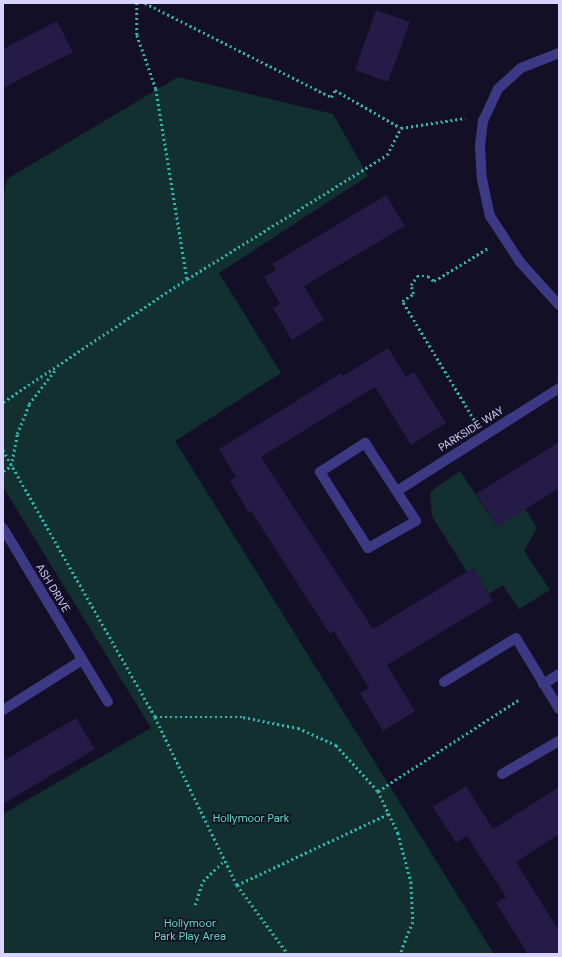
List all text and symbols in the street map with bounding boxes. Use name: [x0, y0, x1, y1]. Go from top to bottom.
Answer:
street label: PARKSIDE WAY: [436, 404, 506, 454]
street label: ASH DRIVE: [33, 561, 73, 615]
park label: Hollymoor Park: [213, 811, 289, 825]
park label: Hollymoor Park Play Area: [154, 917, 226, 943]

